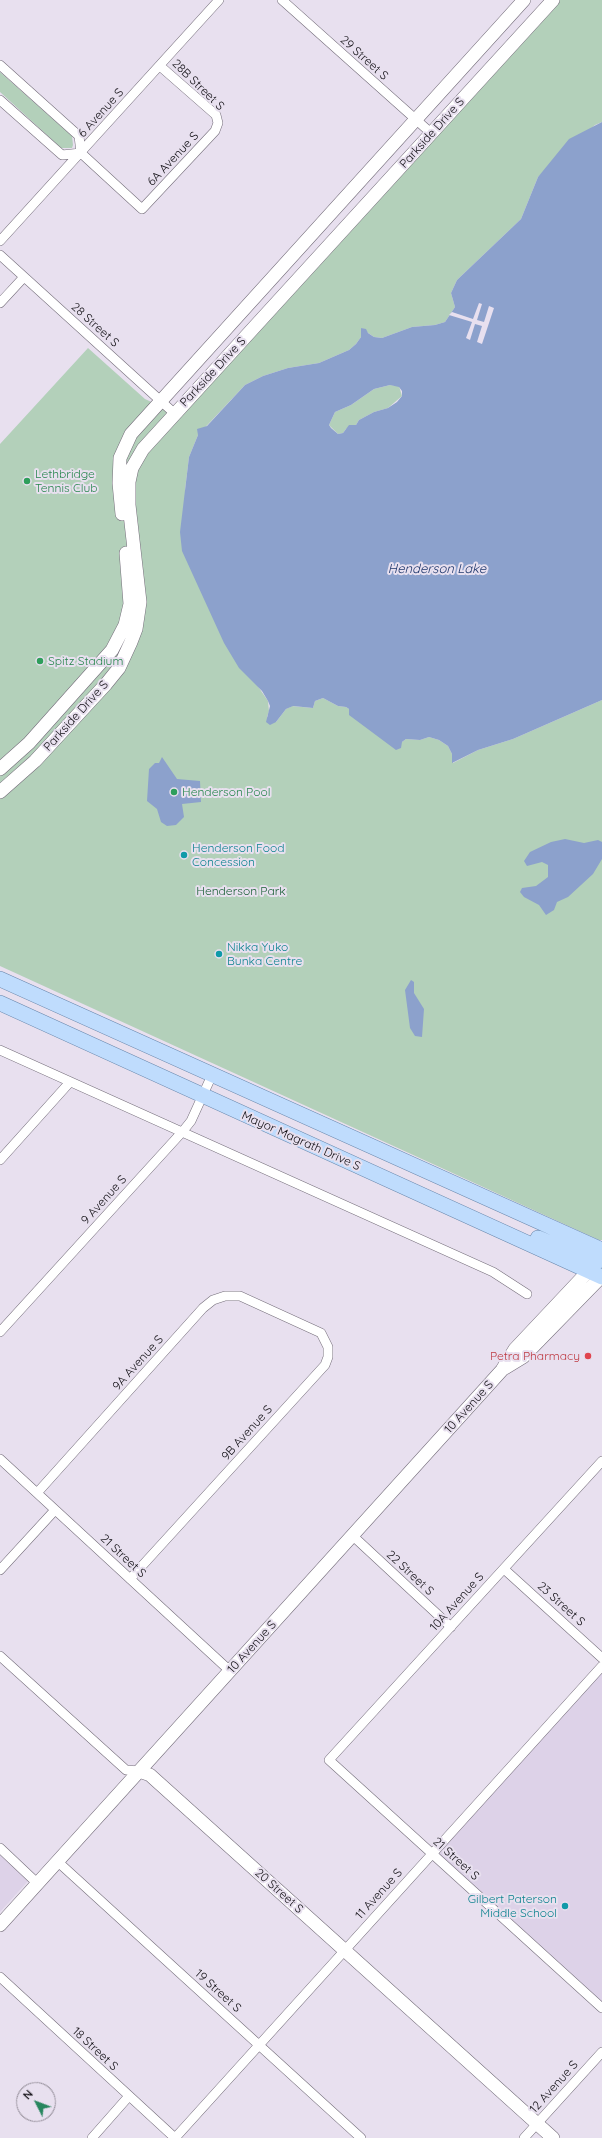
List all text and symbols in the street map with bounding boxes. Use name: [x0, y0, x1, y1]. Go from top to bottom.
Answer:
street label: 29 Street S: [337, 33, 391, 83]
street label: 28B Street S: [169, 57, 227, 113]
street label: 6 Avenue S: [75, 86, 127, 140]
street label: Parkside Drive S: [397, 95, 467, 171]
street label: 6A Avenue S: [144, 129, 202, 189]
street label: 28 Street S: [68, 300, 122, 350]
street label: Parkside Drive S: [177, 334, 249, 410]
place label: Lethbridge Tennis Club: [35, 467, 98, 495]
marker: Lethbridge Tennis Club: [22, 476, 32, 486]
water label: Henderson Lake: [388, 561, 486, 577]
place label: Spitz Stadium: [48, 654, 123, 668]
marker: Spitz Stadium: [35, 656, 45, 666]
street label: Parkside Drive S: [41, 678, 111, 754]
place label: Henderson Pool: [182, 785, 270, 799]
marker: Henderson Pool: [169, 787, 179, 797]
place label: Henderson Food Concession: [192, 841, 284, 869]
marker: Henderson Food Concession: [179, 850, 189, 860]
park label: Henderson Park: [196, 884, 286, 898]
place label: Nikka Yuko Bunka Centre: [227, 940, 302, 968]
marker: Nikka Yuko Bunka Centre: [214, 949, 224, 959]
street label: Mayor Magrath Drive S: [239, 1108, 363, 1174]
street label: 9 Avenue S: [78, 1173, 130, 1227]
street label: 9A Avenue S: [110, 1333, 166, 1393]
place label: Petra Pharmacy: [490, 1349, 580, 1363]
marker: Petra Pharmacy: [583, 1351, 593, 1361]
street label: 10 Avenue S: [442, 1378, 496, 1436]
street label: 9B Avenue S: [219, 1403, 275, 1463]
street label: 21 Street S: [97, 1531, 149, 1581]
street label: 22 Street S: [383, 1547, 437, 1599]
street label: 10A Avenue S: [427, 1570, 487, 1634]
street label: 23 Street S: [534, 1579, 588, 1629]
street label: 10 Avenue S: [225, 1618, 279, 1676]
street label: 21 Street S: [430, 1835, 482, 1883]
street label: 20 Street S: [252, 1866, 306, 1916]
street label: 11 Avenue S: [352, 1866, 406, 1922]
place label: Gilbert Paterson Middle School: [468, 1892, 557, 1920]
marker: Gilbert Paterson Middle School: [560, 1901, 570, 1911]
street label: 19 Street S: [192, 1967, 244, 2015]
street label: 18 Street S: [69, 2024, 121, 2074]
street label: 12 Avenue S: [527, 2058, 581, 2116]
north arrow: [16, 2082, 56, 2122]
text: N: [20, 2087, 36, 2102]

